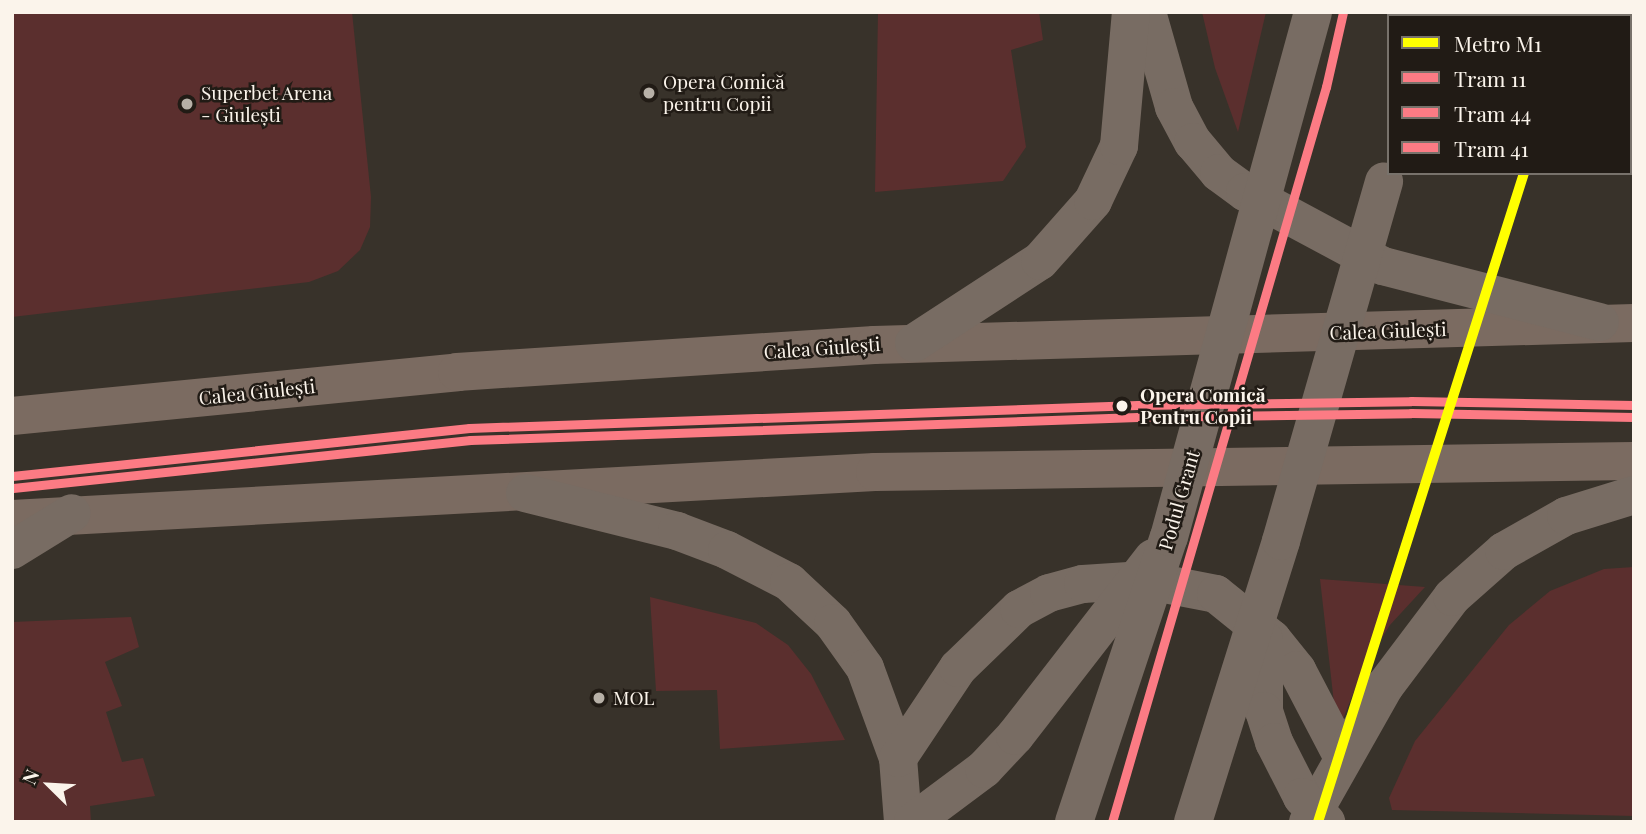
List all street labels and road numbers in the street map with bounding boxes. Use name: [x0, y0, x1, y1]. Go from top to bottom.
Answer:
street label: Calea Giulești: [1329, 318, 1447, 344]
street label: Calea Giulești: [763, 333, 881, 363]
street label: Calea Giulești: [198, 375, 316, 409]
street label: Podul Grant: [1154, 447, 1204, 553]

